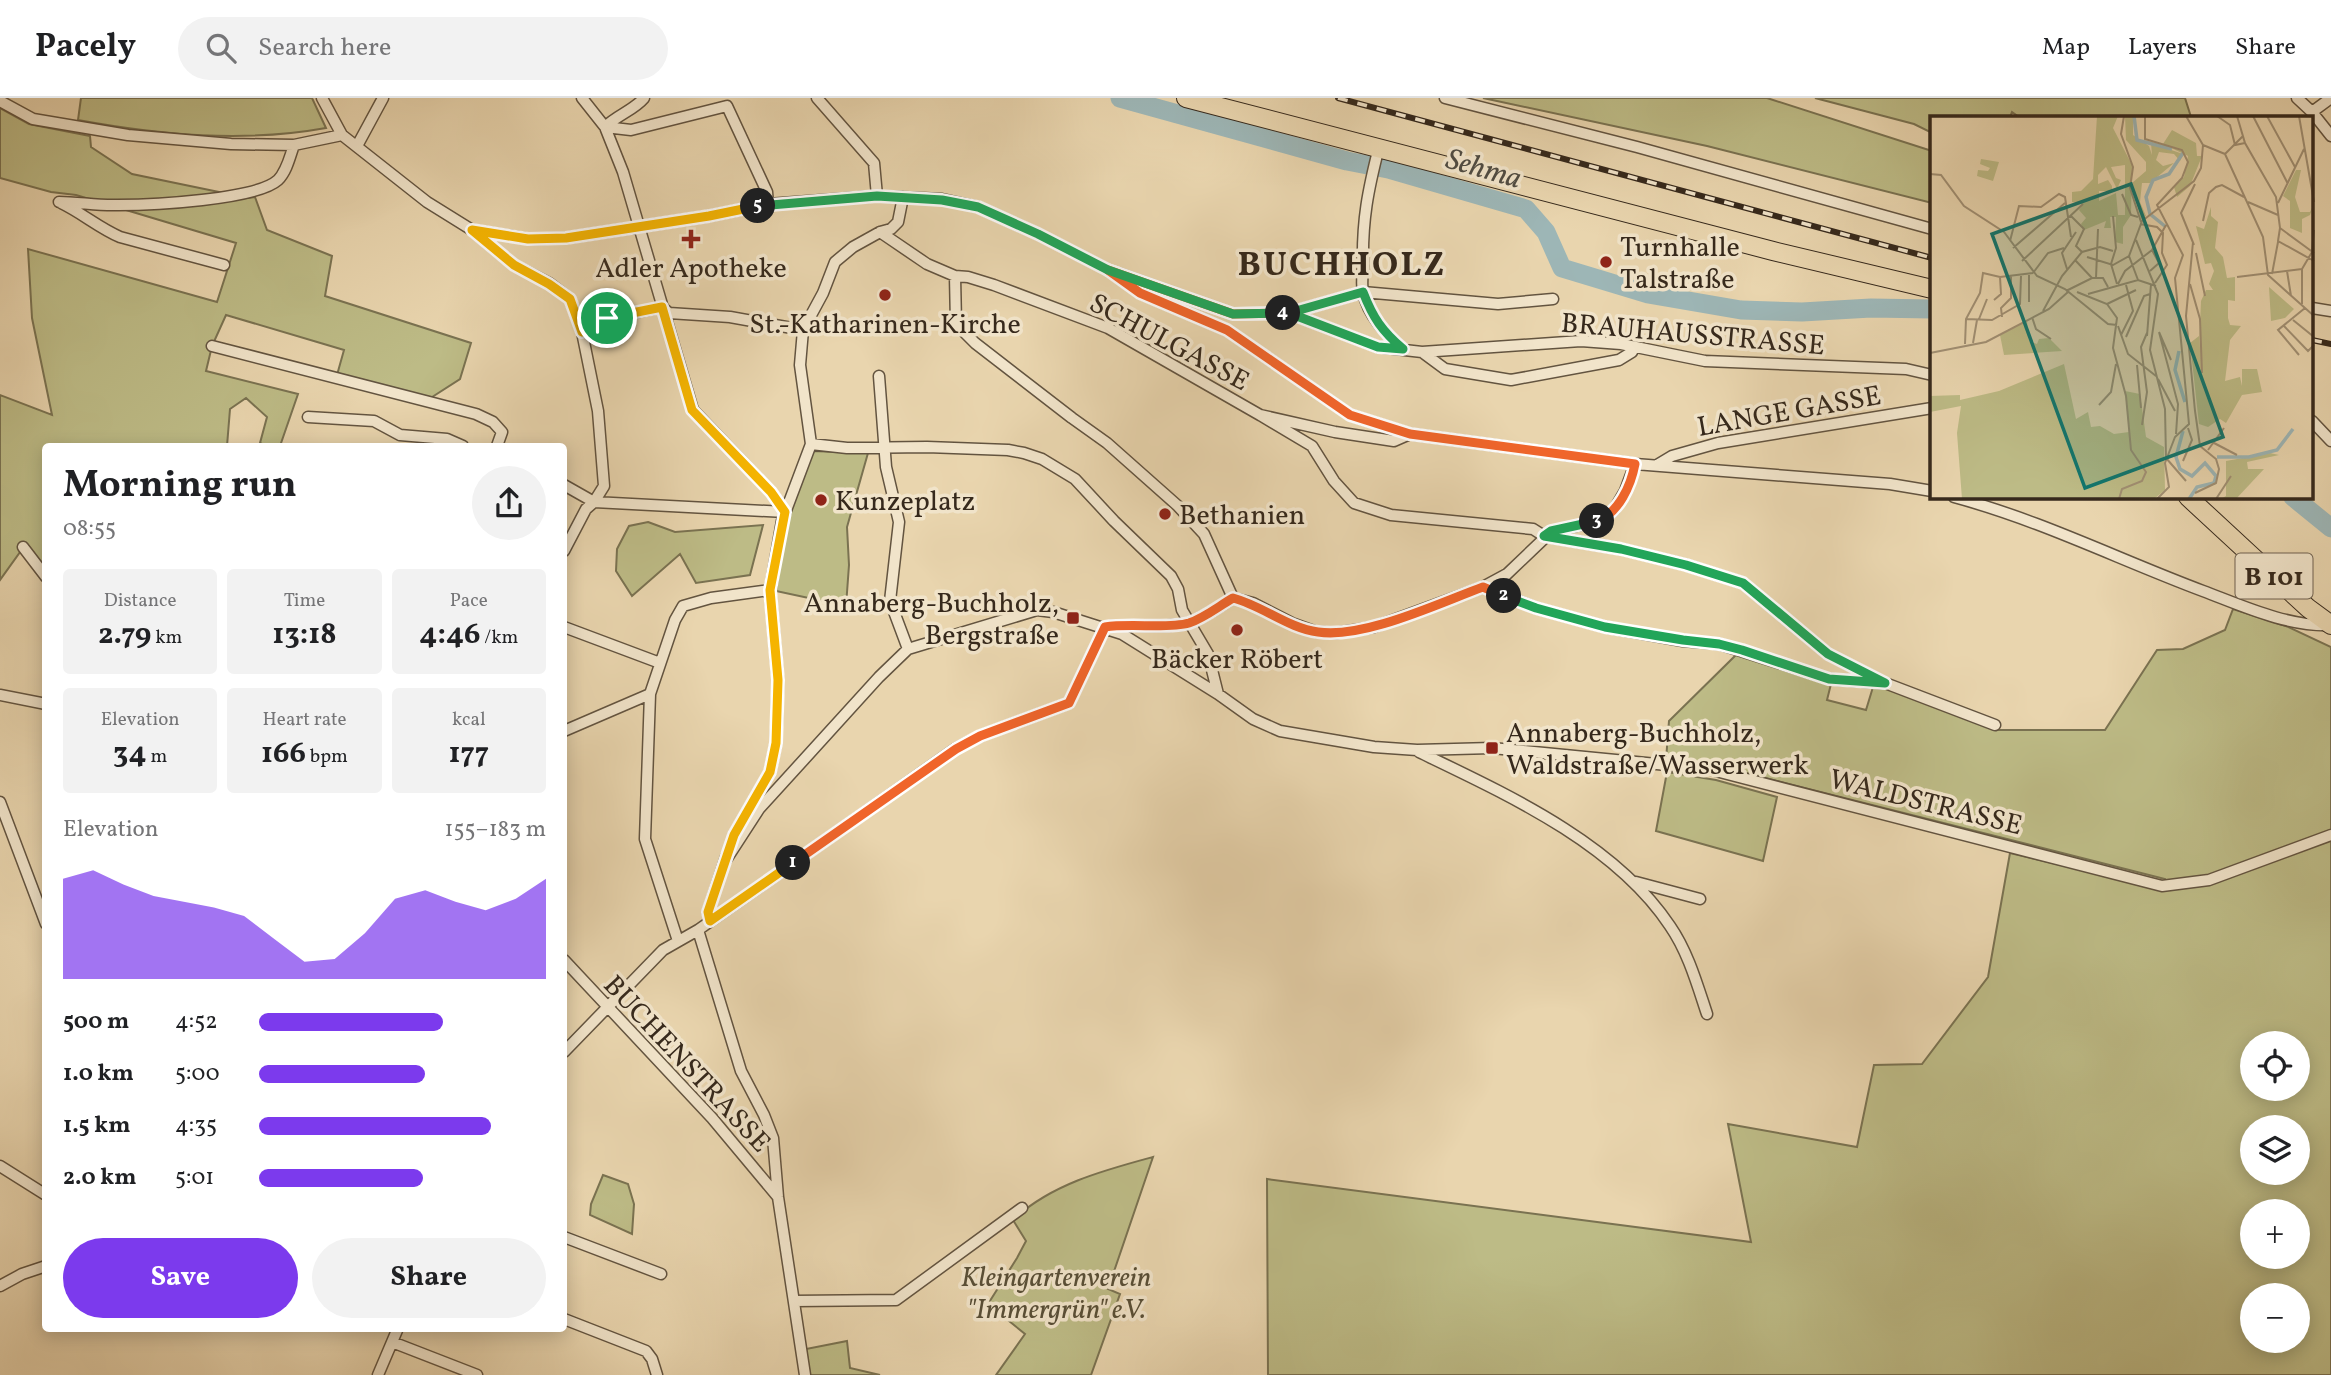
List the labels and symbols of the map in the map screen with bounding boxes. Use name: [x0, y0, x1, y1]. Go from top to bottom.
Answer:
inset map: [1930, 116, 2314, 499]
water label: Sehma: [1441, 139, 1526, 201]
pin: 5: [740, 188, 776, 224]
place label: Turnhalle Talstraße: [1620, 229, 1740, 300]
marker: Adler Apotheke: [683, 231, 699, 247]
district label: BUCHHOLZ: [1238, 242, 1446, 290]
place label: Adler Apotheke: [595, 250, 787, 289]
marker: Turnhalle Talstraße: [1598, 254, 1614, 270]
street label: SCHULGASSE: [1082, 285, 1256, 402]
marker: St.-Katharinen-Kirche: [877, 287, 893, 303]
pin: [577, 288, 637, 348]
pin: 4: [1266, 296, 1300, 330]
street label: BRAUHAUSSTRASSE: [1559, 305, 1826, 366]
place label: St.-Katharinen-Kirche: [749, 306, 1021, 345]
street label: LANGE GASSE: [1694, 377, 1884, 448]
place label: Kunzeplatz: [835, 483, 975, 522]
marker: Kunzeplatz: [813, 492, 829, 508]
place label: Bethanien: [1179, 497, 1305, 536]
pin: 3: [1580, 504, 1614, 538]
marker: Bethanien: [1157, 506, 1173, 522]
road number: B 101: [2236, 554, 2312, 598]
pin: 2: [1486, 578, 1522, 614]
place label: Annaberg-Buchholz, Bergstraße: [804, 585, 1059, 656]
marker: Annaberg-Buchholz, Bergstraße: [1065, 610, 1081, 626]
marker: Bäcker Röbert: [1229, 622, 1245, 638]
place label: Bäcker Röbert: [1151, 641, 1323, 680]
place label: Annaberg-Buchholz, Waldstraße/Wasserwerk: [1506, 715, 1809, 786]
marker: Annaberg-Buchholz, Waldstraße/Wasserwerk: [1484, 740, 1500, 756]
street label: WALDSTRASSE: [1825, 761, 2026, 846]
pin: 1: [776, 846, 810, 880]
street label: BUCHENSTRASSE: [594, 967, 779, 1162]
park label: Kleingartenverein "Immergrün" e.V.: [961, 1259, 1151, 1330]

